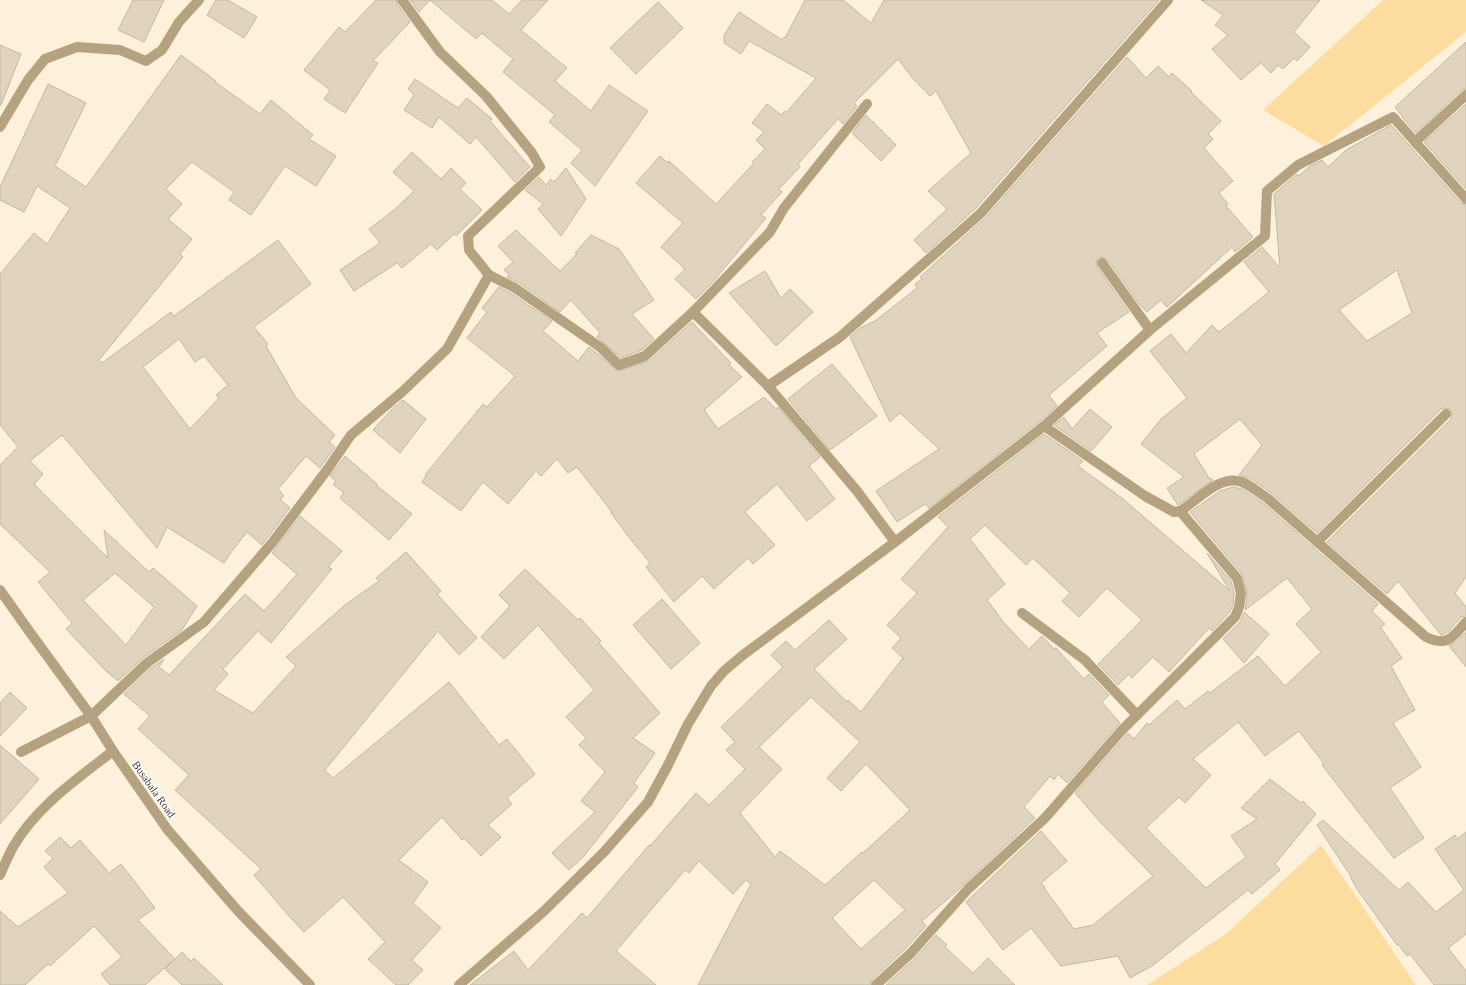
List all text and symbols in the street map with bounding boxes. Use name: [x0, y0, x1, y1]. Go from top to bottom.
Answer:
street label: Busabala Road: [130, 758, 178, 820]

